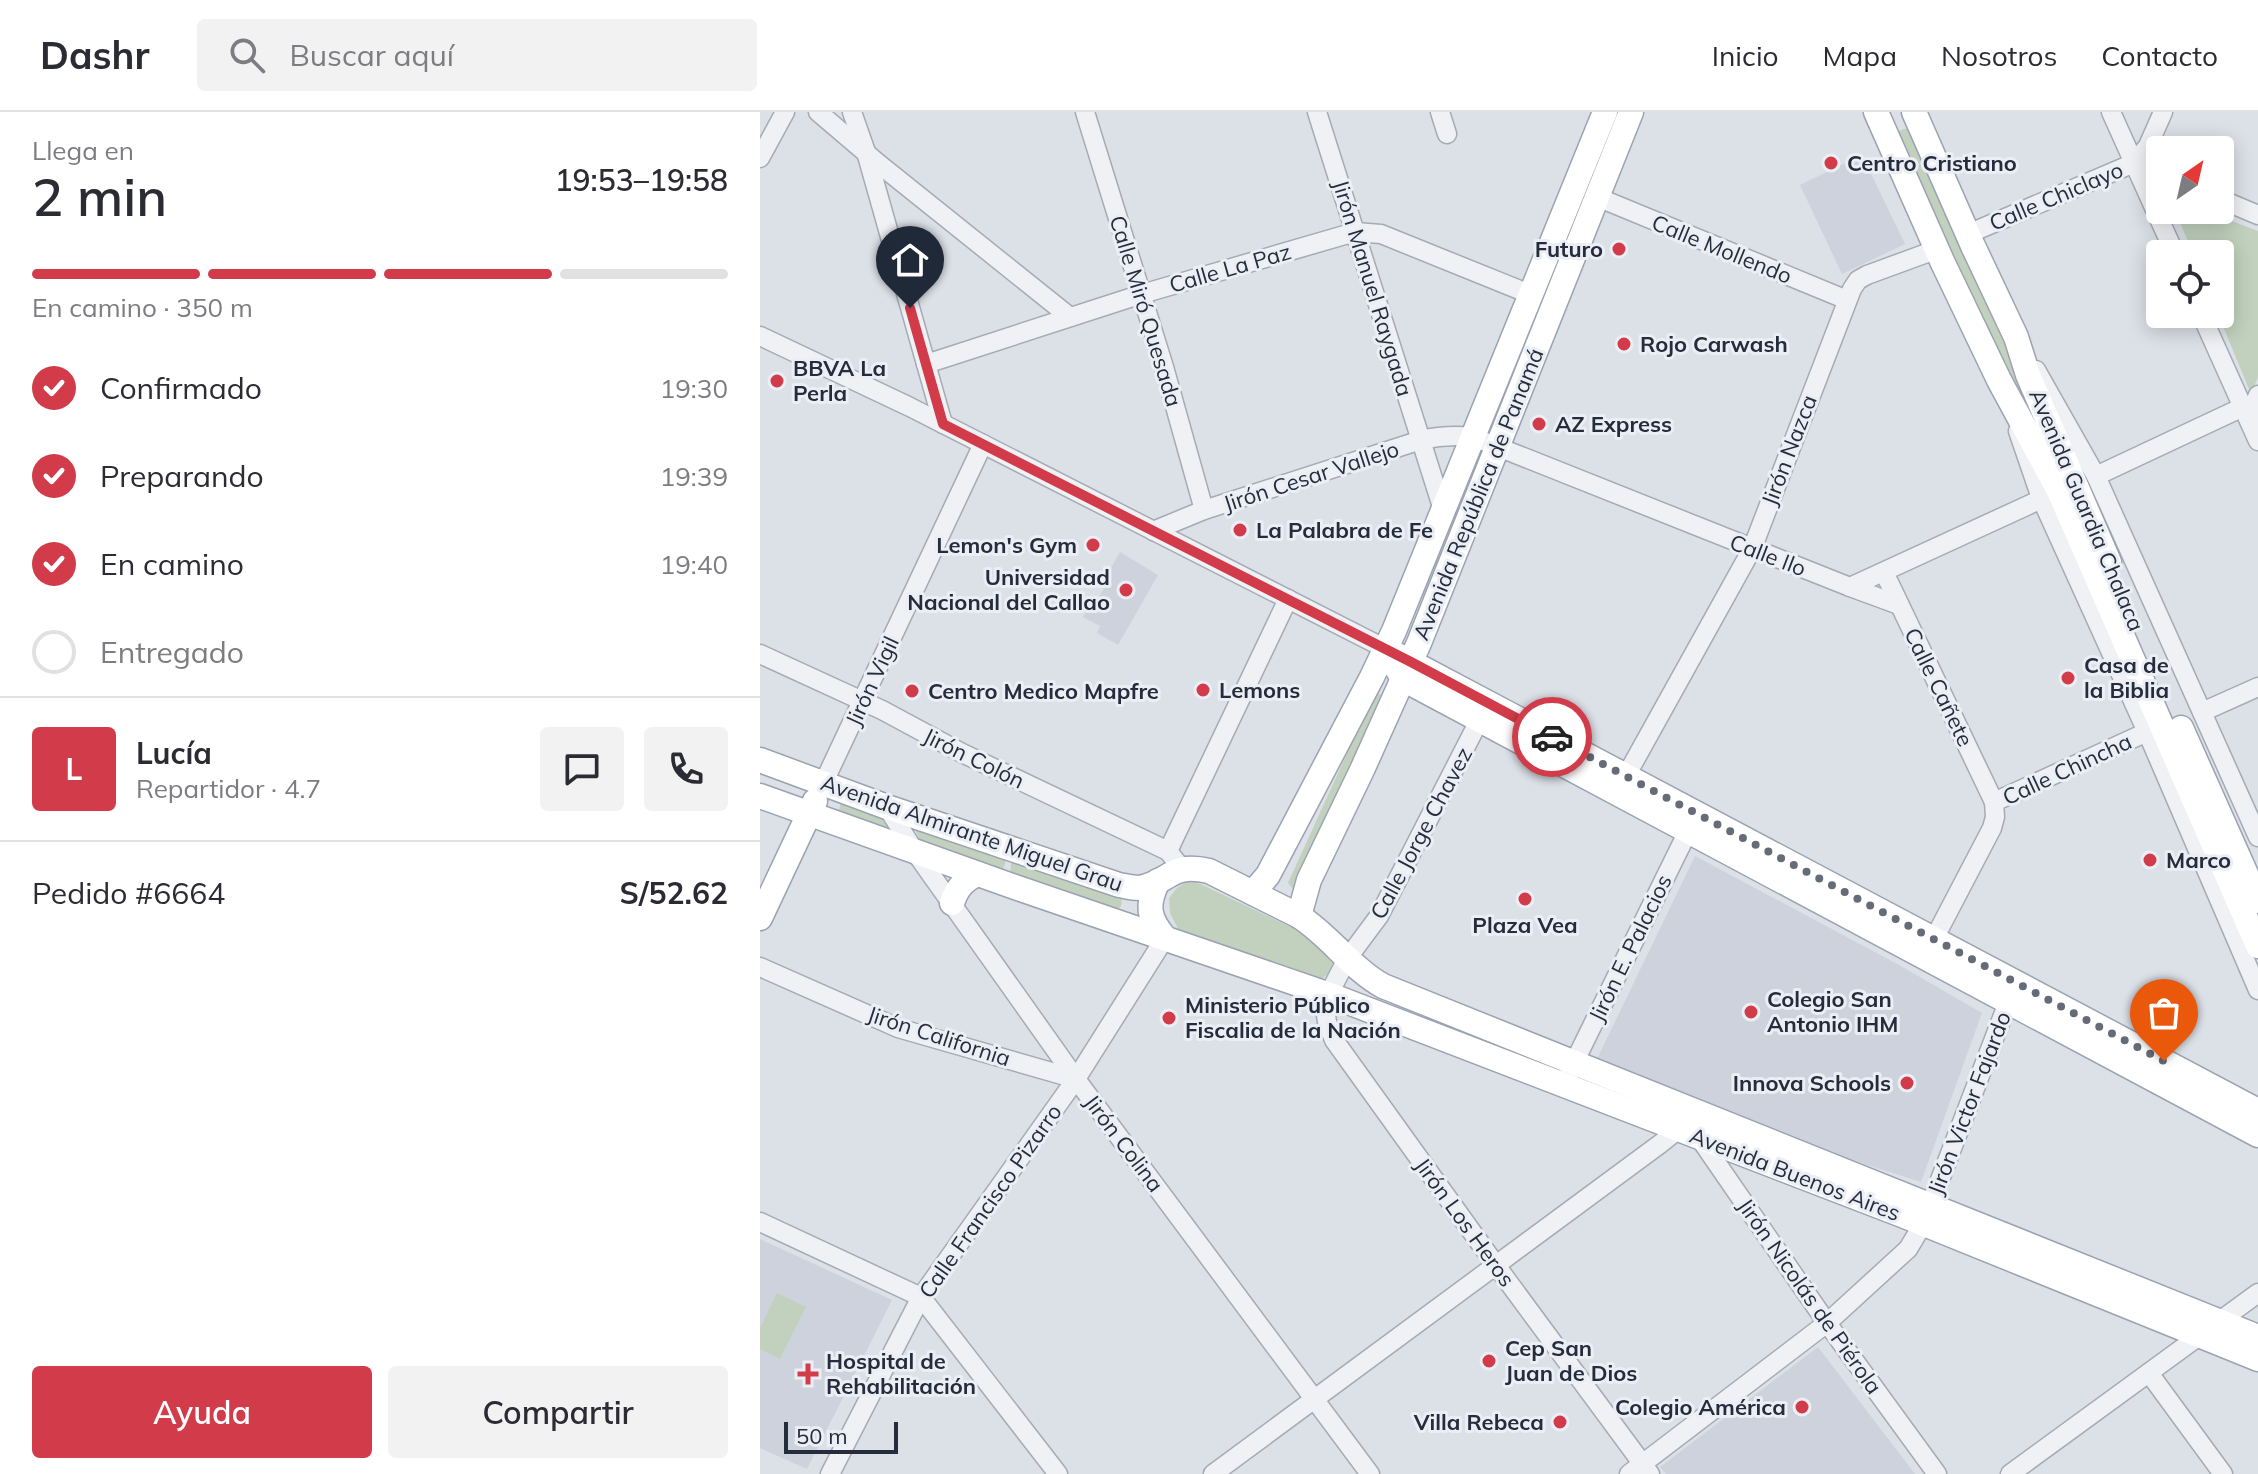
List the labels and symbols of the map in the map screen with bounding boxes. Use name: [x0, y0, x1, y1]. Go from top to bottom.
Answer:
north arrow: [2146, 136, 2234, 224]
place label: Centro Cristiano: [1847, 149, 2017, 177]
marker: Centro Cristiano: [1822, 154, 1840, 172]
street label: Calle Chiclayo: [1985, 155, 2127, 237]
street label: Jirón Manuel Raygada: [1327, 176, 1419, 400]
street label: Calle Mollendo: [1648, 208, 1796, 290]
street label: Calle Miró Quesada: [1104, 212, 1188, 410]
pin: [876, 226, 944, 308]
place label: Futuro: [1535, 235, 1603, 263]
street label: Calle La Paz: [1166, 237, 1294, 299]
marker: Futuro: [1610, 240, 1628, 258]
place label: Rojo Carwash: [1640, 330, 1788, 358]
marker: Rojo Carwash: [1615, 335, 1633, 353]
street label: Avenida República de Panamá: [1407, 344, 1549, 644]
place label: BBVA La Perla: [793, 354, 886, 407]
marker: BBVA La Perla: [768, 372, 786, 390]
street label: Avenida Guardia Chalaca: [2023, 385, 2151, 635]
street label: Jirón Nazca: [1755, 391, 1823, 509]
place label: AZ Express: [1555, 410, 1672, 438]
marker: AZ Express: [1530, 415, 1548, 433]
street label: Jirón Cesar Vallejo: [1220, 434, 1402, 518]
place label: La Palabra de Fe: [1256, 516, 1433, 544]
marker: La Palabra de Fe: [1231, 521, 1249, 539]
street label: Calle Ilo: [1726, 528, 1810, 582]
place label: Lemon's Gym: [936, 531, 1077, 559]
marker: Lemon's Gym: [1084, 536, 1102, 554]
place label: Universidad Nacional del Callao: [907, 563, 1110, 616]
marker: Universidad Nacional del Callao: [1117, 581, 1135, 599]
street label: Calle Cañete: [1898, 623, 1980, 751]
street label: Jirón Vigil: [839, 632, 905, 730]
place label: Casa de la Biblia: [2084, 651, 2169, 704]
marker: Casa de la Biblia: [2059, 669, 2077, 687]
place label: Lemons: [1219, 676, 1300, 704]
place label: Centro Medico Mapfre: [928, 677, 1159, 705]
marker: Lemons: [1194, 681, 1212, 699]
marker: Centro Medico Mapfre: [903, 682, 921, 700]
courier: [1512, 697, 1592, 777]
street label: Jirón Colón: [919, 722, 1029, 794]
street label: Calle Chincha: [1998, 727, 2136, 811]
street label: Calle Jorge Chavez: [1364, 742, 1478, 924]
street label: Avenida Almirante Miguel Grau: [817, 768, 1127, 898]
place label: Marco: [2166, 846, 2231, 874]
marker: Marco: [2141, 851, 2159, 869]
street label: Jirón E. Palacios: [1582, 870, 1678, 1026]
marker: Plaza Vea: [1516, 890, 1534, 908]
place label: Plaza Vea: [1472, 911, 1578, 939]
pin: [2130, 979, 2198, 1061]
place label: Colegio San Antonio IHM: [1767, 985, 1899, 1038]
place label: Ministerio Público Fiscalia de la Nación: [1185, 991, 1401, 1044]
street label: Jirón California: [864, 1000, 1014, 1072]
marker: Colegio San Antonio IHM: [1742, 1003, 1760, 1021]
street label: Jirón Victor Fajardo: [1921, 1007, 2017, 1199]
marker: Ministerio Público Fiscalia de la Nación: [1160, 1009, 1178, 1027]
place label: Innova Schools: [1733, 1069, 1891, 1097]
marker: Innova Schools: [1898, 1074, 1916, 1092]
street label: Jirón Colina: [1078, 1089, 1170, 1197]
street label: Calle Francisco Pizarro: [912, 1098, 1068, 1304]
street label: Avenida Buenos Aires: [1686, 1121, 1904, 1227]
street label: Jirón Los Heros: [1409, 1152, 1521, 1292]
street label: Jirón Nicolás de Piérola: [1732, 1193, 1888, 1399]
place label: Cep San Juan de Dios: [1505, 1334, 1637, 1387]
place label: Hospital de Rehabilitación: [826, 1347, 976, 1400]
marker: Cep San Juan de Dios: [1480, 1352, 1498, 1370]
marker: Hospital de Rehabilitación: [797, 1363, 819, 1385]
place label: Colegio América: [1615, 1393, 1786, 1421]
marker: Colegio América: [1793, 1398, 1811, 1416]
place label: Villa Rebeca: [1413, 1408, 1544, 1436]
marker: Villa Rebeca: [1551, 1413, 1569, 1431]
scale bar: [784, 1418, 898, 1454]

